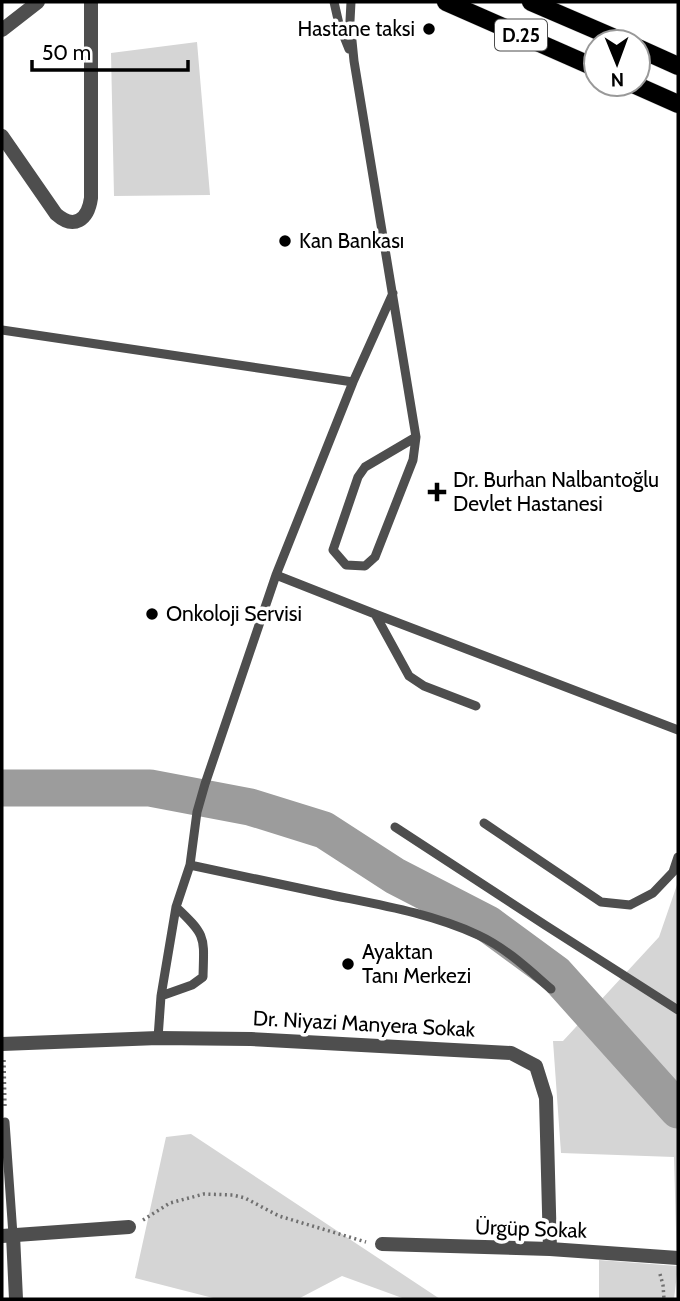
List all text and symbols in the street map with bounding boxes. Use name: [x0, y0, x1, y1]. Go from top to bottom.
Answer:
place label: Hastane taksi: [298, 16, 415, 41]
road number: D.25: [495, 20, 547, 50]
marker: Hastane taksi: [421, 21, 437, 37]
scale bar: [32, 28, 187, 72]
north arrow: [582, 28, 652, 98]
text: 50 m: [42, 40, 91, 65]
text: N: [610, 68, 624, 91]
place label: Kan Bankası: [299, 228, 404, 253]
marker: Kan Bankası: [277, 233, 293, 249]
place label: Dr. Burhan Nalbantoğlu Devlet Hastanesi: [453, 467, 659, 516]
marker: Dr. Burhan Nalbantoğlu Devlet Hastanesi: [427, 482, 447, 502]
place label: Onkoloji Servisi: [166, 601, 302, 627]
marker: Onkoloji Servisi: [144, 606, 160, 622]
place label: Ayaktan Tanı Merkezi: [362, 939, 471, 988]
marker: Ayaktan Tanı Merkezi: [340, 956, 356, 972]
street label: Dr. Niyazi Manyera Sokak: [252, 1005, 476, 1042]
street label: Ürgüp Sokak: [475, 1214, 588, 1243]

